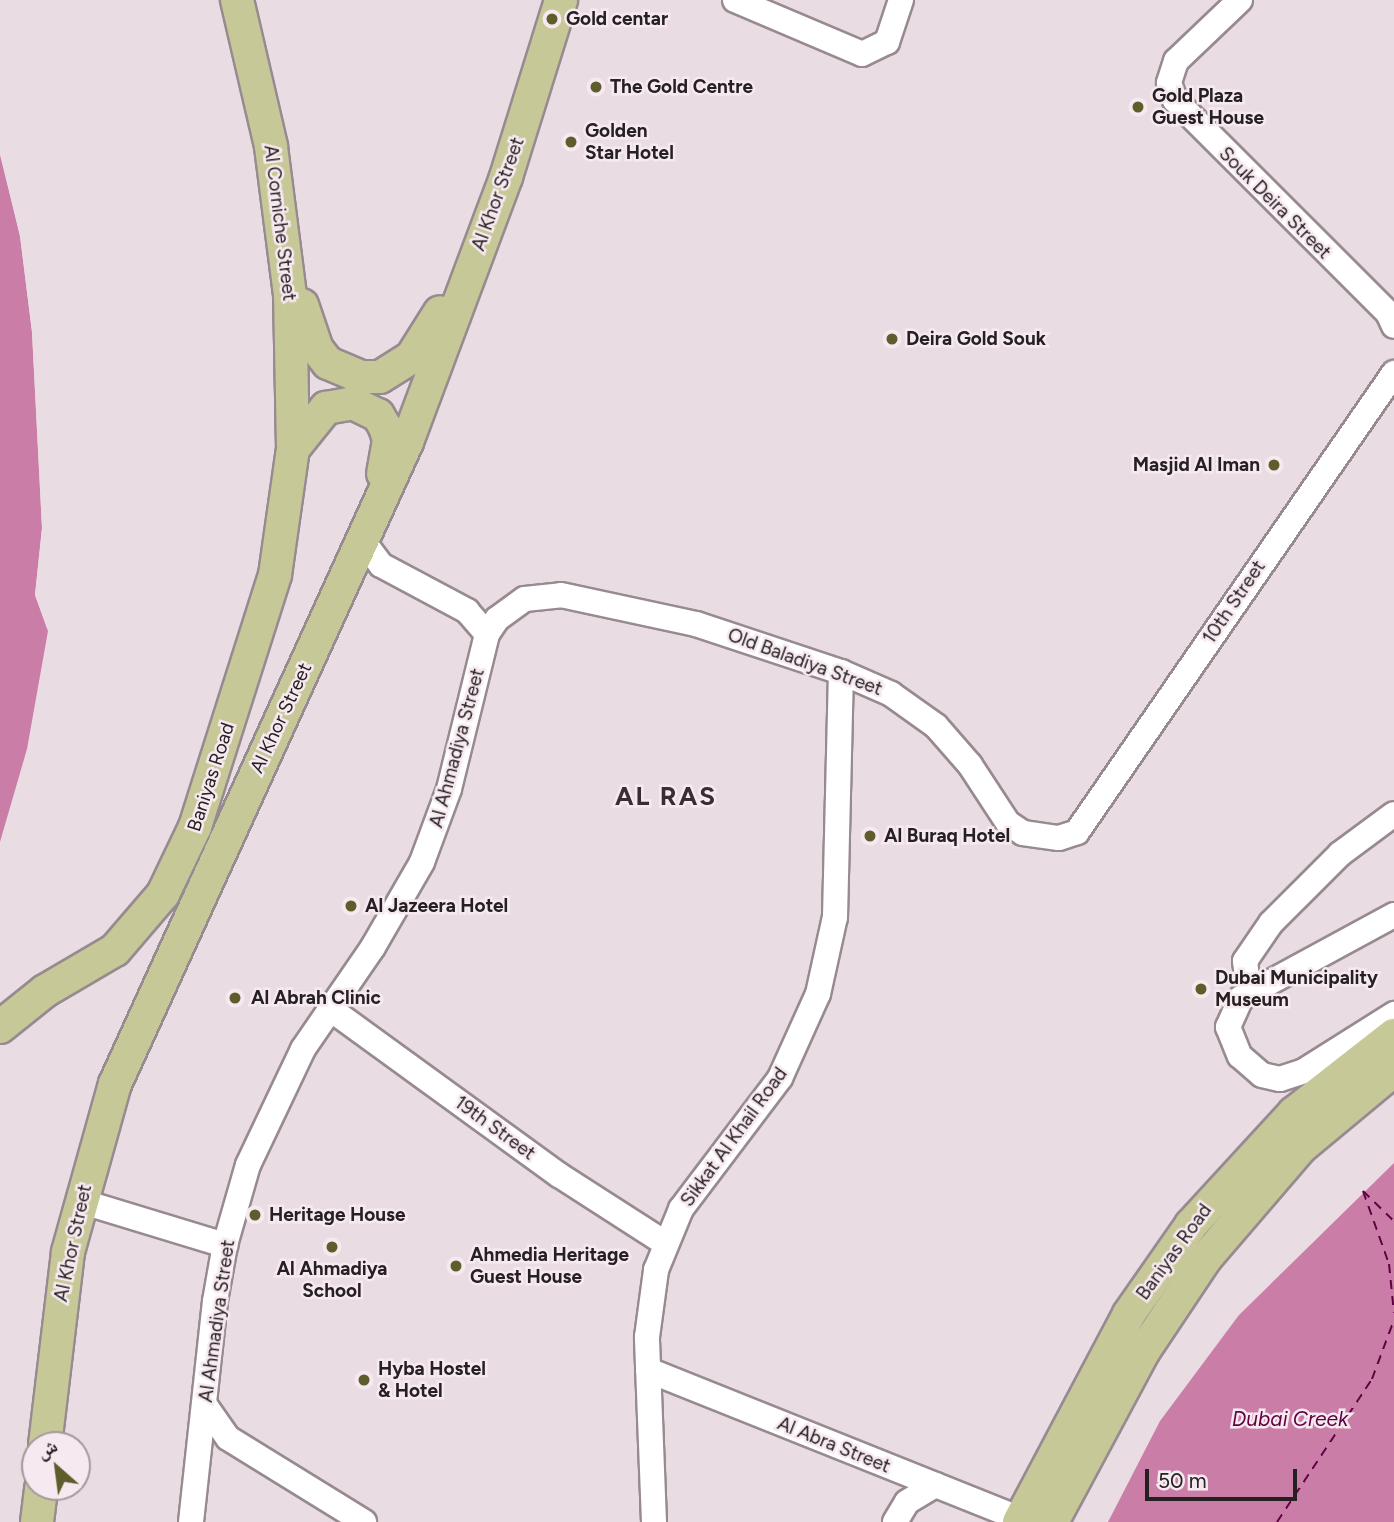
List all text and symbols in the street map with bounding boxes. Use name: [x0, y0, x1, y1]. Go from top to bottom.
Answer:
place label: Gold centar: [566, 8, 668, 30]
marker: Gold centar: [544, 11, 560, 27]
place label: The Gold Centre: [610, 76, 753, 98]
marker: The Gold Centre: [588, 79, 604, 95]
place label: Gold Plaza Guest House: [1152, 85, 1264, 129]
marker: Gold Plaza Guest House: [1130, 99, 1146, 115]
place label: Golden Star Hotel: [585, 120, 674, 164]
street label: Al Khor Street: [467, 134, 529, 254]
marker: Golden Star Hotel: [563, 134, 579, 150]
street label: Souk Deira Street: [1214, 142, 1336, 264]
street label: Al Corniche Street: [259, 144, 301, 302]
place label: Deira Gold Souk: [906, 328, 1046, 350]
marker: Deira Gold Souk: [884, 331, 900, 347]
place label: Masjid Al Iman: [1133, 454, 1260, 476]
marker: Masjid Al Iman: [1266, 457, 1282, 473]
street label: 10th Street: [1198, 556, 1270, 648]
street label: Old Baladiya Street: [725, 623, 885, 701]
street label: Al Khor Street: [245, 659, 317, 777]
street label: Al Ahmadiya Street: [425, 666, 489, 830]
street label: Baniyas Road: [183, 720, 239, 834]
district label: AL RAS: [616, 781, 716, 813]
place label: Al Buraq Hotel: [884, 825, 1010, 847]
marker: Al Buraq Hotel: [862, 828, 878, 844]
place label: Al Jazeera Hotel: [365, 895, 508, 917]
marker: Al Jazeera Hotel: [343, 898, 359, 914]
place label: Dubai Municipality Museum: [1215, 967, 1378, 1011]
marker: Dubai Municipality Museum: [1193, 981, 1209, 997]
place label: Al Abrah Clinic: [251, 987, 381, 1009]
marker: Al Abrah Clinic: [225, 988, 245, 1008]
street label: Sikkat Al Khail Road: [676, 1063, 792, 1211]
street label: 19th Street: [450, 1091, 540, 1165]
street label: Al Khor Street: [49, 1182, 97, 1304]
street label: Baniyas Road: [1132, 1200, 1216, 1304]
place label: Heritage House: [269, 1204, 405, 1226]
marker: Heritage House: [247, 1207, 263, 1223]
street label: Al Ahmadiya Street: [194, 1238, 240, 1404]
marker: Al Ahmadiya School: [324, 1239, 340, 1255]
place label: Ahmedia Heritage Guest House: [470, 1244, 629, 1288]
place label: Al Ahmadiya School: [277, 1258, 387, 1302]
marker: Ahmedia Heritage Guest House: [448, 1258, 464, 1274]
place label: Hyba Hostel & Hotel: [378, 1358, 486, 1402]
marker: Hyba Hostel & Hotel: [356, 1372, 372, 1388]
water label: Dubai Creek: [1232, 1406, 1348, 1432]
street label: Al Abra Street: [774, 1412, 894, 1478]
north arrow: [21, 1431, 91, 1501]
text: ش: [33, 1434, 61, 1464]
scale bar: [1149, 1456, 1301, 1500]
text: 50 m: [1158, 1468, 1207, 1493]

